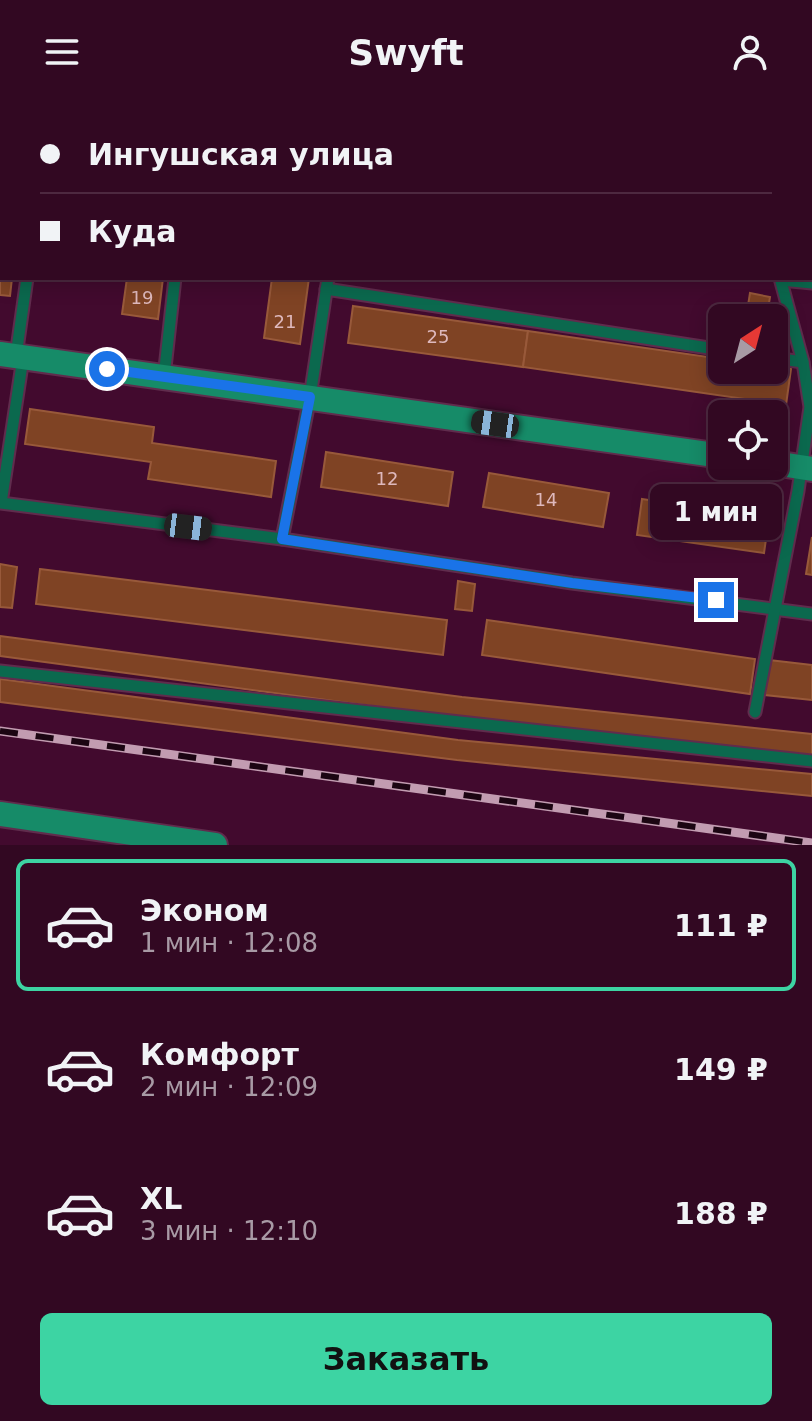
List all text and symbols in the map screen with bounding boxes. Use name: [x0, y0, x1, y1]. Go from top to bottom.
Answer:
icon: menu: [40, 30, 84, 74]
icon: person: [728, 30, 772, 74]
text: Swyft: [348, 32, 464, 73]
text: Ингушская улица: [88, 137, 394, 172]
text: Куда: [88, 214, 177, 249]
house number: 19: [131, 287, 153, 308]
north arrow: [708, 304, 788, 384]
map controls: [708, 304, 788, 480]
house number: 21: [274, 311, 296, 332]
house number: 25: [427, 326, 449, 347]
route start: [89, 351, 125, 387]
button: locate: [708, 400, 788, 480]
car: [470, 409, 520, 439]
house number: 12: [376, 468, 398, 489]
callout: 1 мин: [650, 484, 782, 540]
house number: 14: [535, 489, 557, 510]
text: 1 мин: [674, 497, 758, 527]
car: [163, 512, 213, 542]
route end: [698, 582, 734, 618]
icon: car: [44, 889, 116, 961]
text: Эконом: [140, 893, 269, 928]
text: 111 ₽: [674, 908, 768, 943]
text: 1 мин · 12:08: [140, 928, 318, 958]
icon: car: [44, 1033, 116, 1105]
text: Комфорт: [140, 1037, 299, 1072]
text: 149 ₽: [674, 1052, 768, 1087]
text: 2 мин · 12:09: [140, 1072, 318, 1102]
icon: car: [44, 1177, 116, 1249]
text: XL: [140, 1181, 182, 1216]
text: 188 ₽: [674, 1196, 768, 1231]
text: 3 мин · 12:10: [140, 1216, 318, 1246]
button: Заказать: [40, 1313, 772, 1405]

